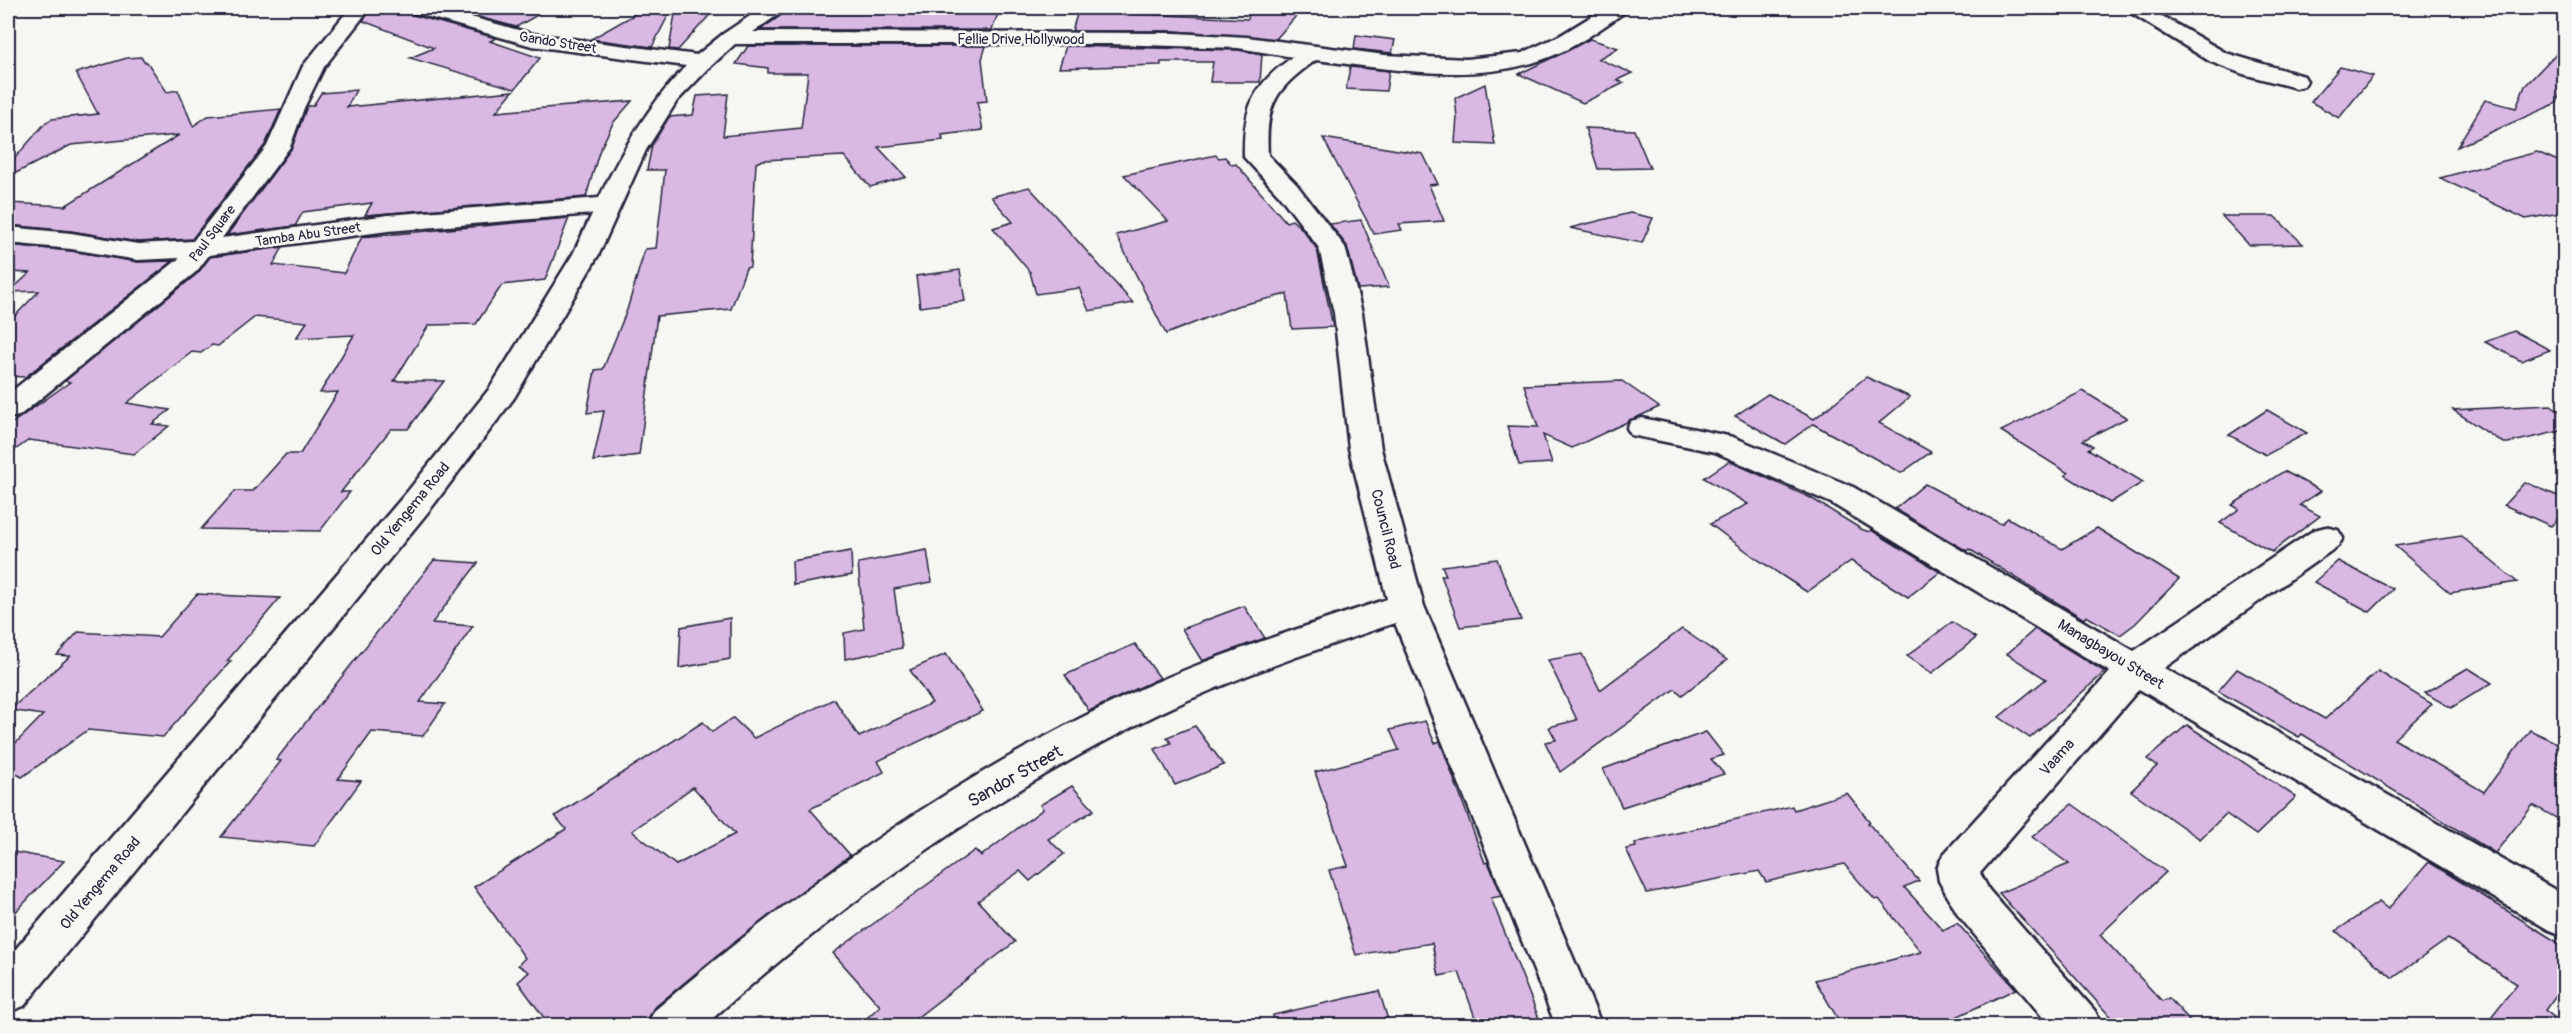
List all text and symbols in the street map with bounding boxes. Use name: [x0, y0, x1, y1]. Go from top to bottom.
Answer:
street label: Gando Street: [518, 28, 598, 57]
street label: Fellie Drive Hollywood: [957, 31, 1085, 48]
street label: Paul Square: [186, 201, 239, 265]
street label: Tamba Abu Street: [254, 219, 362, 250]
street label: Old Yengema Road: [367, 458, 454, 560]
street label: Council Road: [1366, 487, 1405, 571]
street label: Managbayou Street: [2054, 615, 2168, 694]
street label: Vaama: [2036, 735, 2079, 780]
street label: Sandor Street: [964, 740, 1067, 813]
street label: Old Yengema Road: [56, 833, 145, 934]

